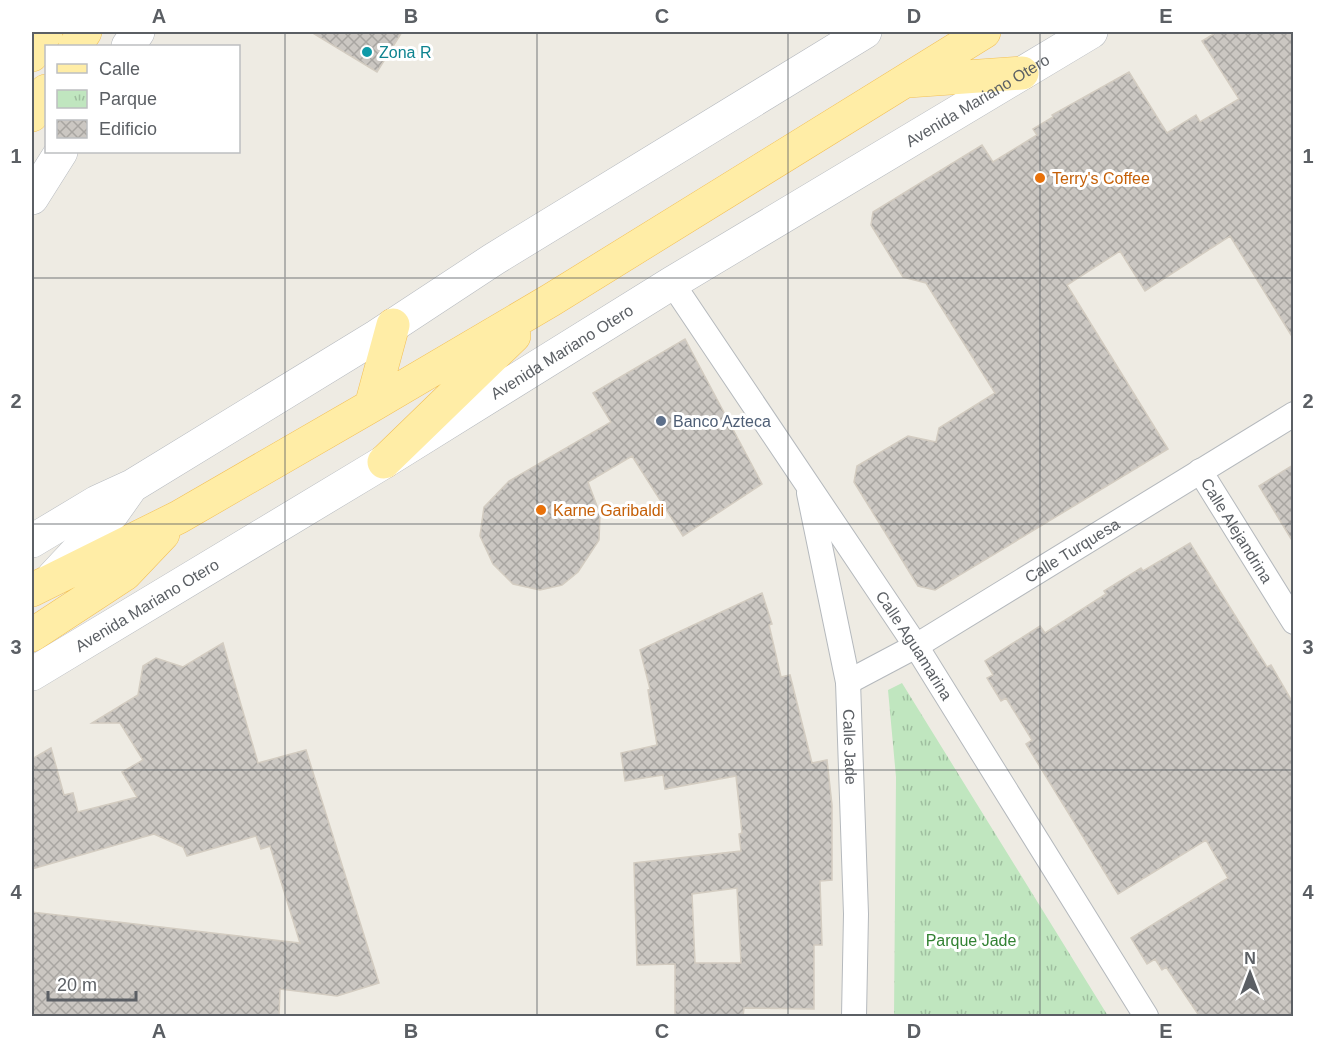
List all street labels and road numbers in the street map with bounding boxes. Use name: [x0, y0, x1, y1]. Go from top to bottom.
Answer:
street label: Avenida Mariano Otero: [903, 51, 1053, 150]
street label: Avenida Mariano Otero: [488, 301, 636, 403]
street label: Calle Alejandrina: [1198, 475, 1276, 586]
street label: Calle Turquesa: [1022, 515, 1123, 586]
street label: Avenida Mariano Otero: [72, 556, 222, 655]
street label: Calle Aguamarina: [873, 588, 955, 703]
street label: Calle Jade: [840, 709, 860, 785]

